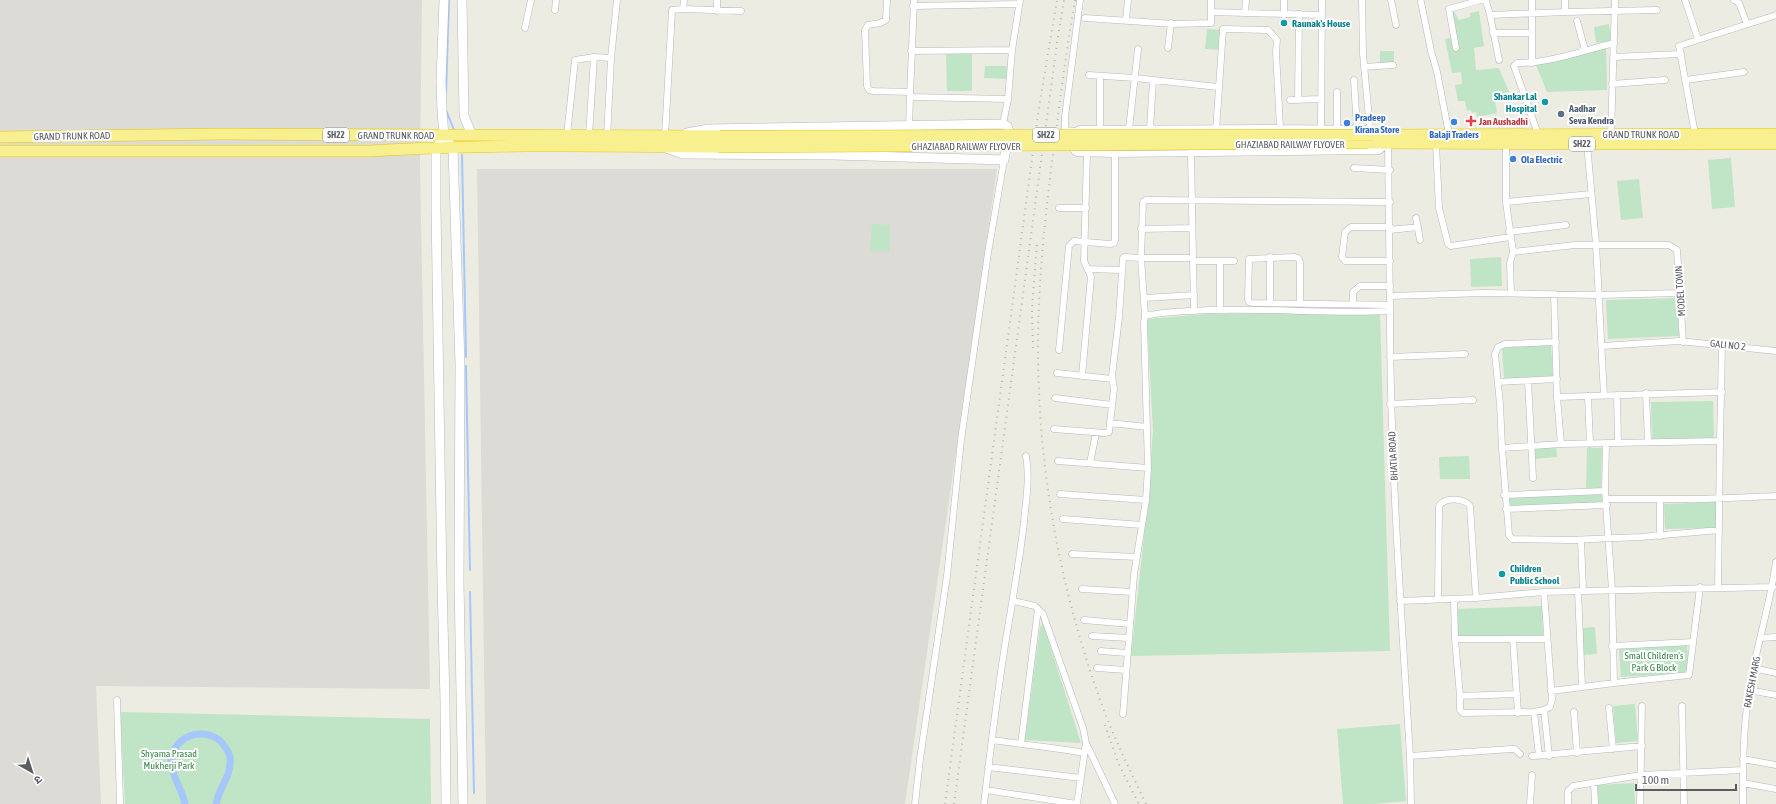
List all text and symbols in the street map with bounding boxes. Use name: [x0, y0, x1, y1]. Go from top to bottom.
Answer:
marker: Raunak's House: [1279, 18, 1289, 28]
place label: Raunak's House: [1292, 18, 1351, 29]
place label: Shankar Lal Hospital: [1494, 91, 1537, 114]
marker: Shankar Lal Hospital: [1540, 97, 1550, 107]
place label: Aadhar Seva Kendra: [1568, 103, 1614, 126]
marker: Aadhar Seva Kendra: [1556, 109, 1566, 119]
place label: Pradeep Kirana Store: [1355, 112, 1400, 135]
marker: Jan Aushadhi: [1466, 116, 1476, 126]
place label: Jan Aushadhi: [1478, 116, 1528, 127]
marker: Balaji Traders: [1449, 117, 1459, 127]
marker: Pradeep Kirana Store: [1342, 118, 1352, 128]
road number: SH22: [323, 128, 349, 142]
road number: SH22: [1033, 128, 1059, 142]
place label: Balaji Traders: [1429, 129, 1479, 140]
street label: GRAND TRUNK ROAD: [1603, 129, 1680, 140]
street label: GRAND TRUNK ROAD: [34, 130, 111, 142]
street label: GRAND TRUNK ROAD: [358, 130, 435, 141]
road number: SH22: [1569, 137, 1595, 151]
street label: GHAZIABAD RAILWAY FLYOVER: [1236, 139, 1344, 150]
street label: GHAZIABAD RAILWAY FLYOVER: [912, 141, 1020, 152]
marker: Ola Electric: [1508, 154, 1518, 164]
place label: Ola Electric: [1521, 154, 1563, 165]
street label: MODEL TOWN: [1673, 265, 1687, 317]
street label: GALI NO 2: [1710, 338, 1747, 352]
street label: BHATIA ROAD: [1386, 431, 1400, 481]
place label: Children Public School: [1510, 563, 1560, 586]
marker: Children Public School: [1497, 569, 1507, 579]
park label: Small Children's Park G Block: [1625, 650, 1684, 673]
street label: RAKESH MARG: [1742, 655, 1762, 709]
park label: Shyama Prasad Mukherji Park: [141, 748, 197, 771]
north arrow: [12, 752, 52, 792]
scale bar: [1636, 766, 1736, 792]
text: उ: [32, 773, 45, 787]
text: 100 m: [1642, 773, 1669, 787]

